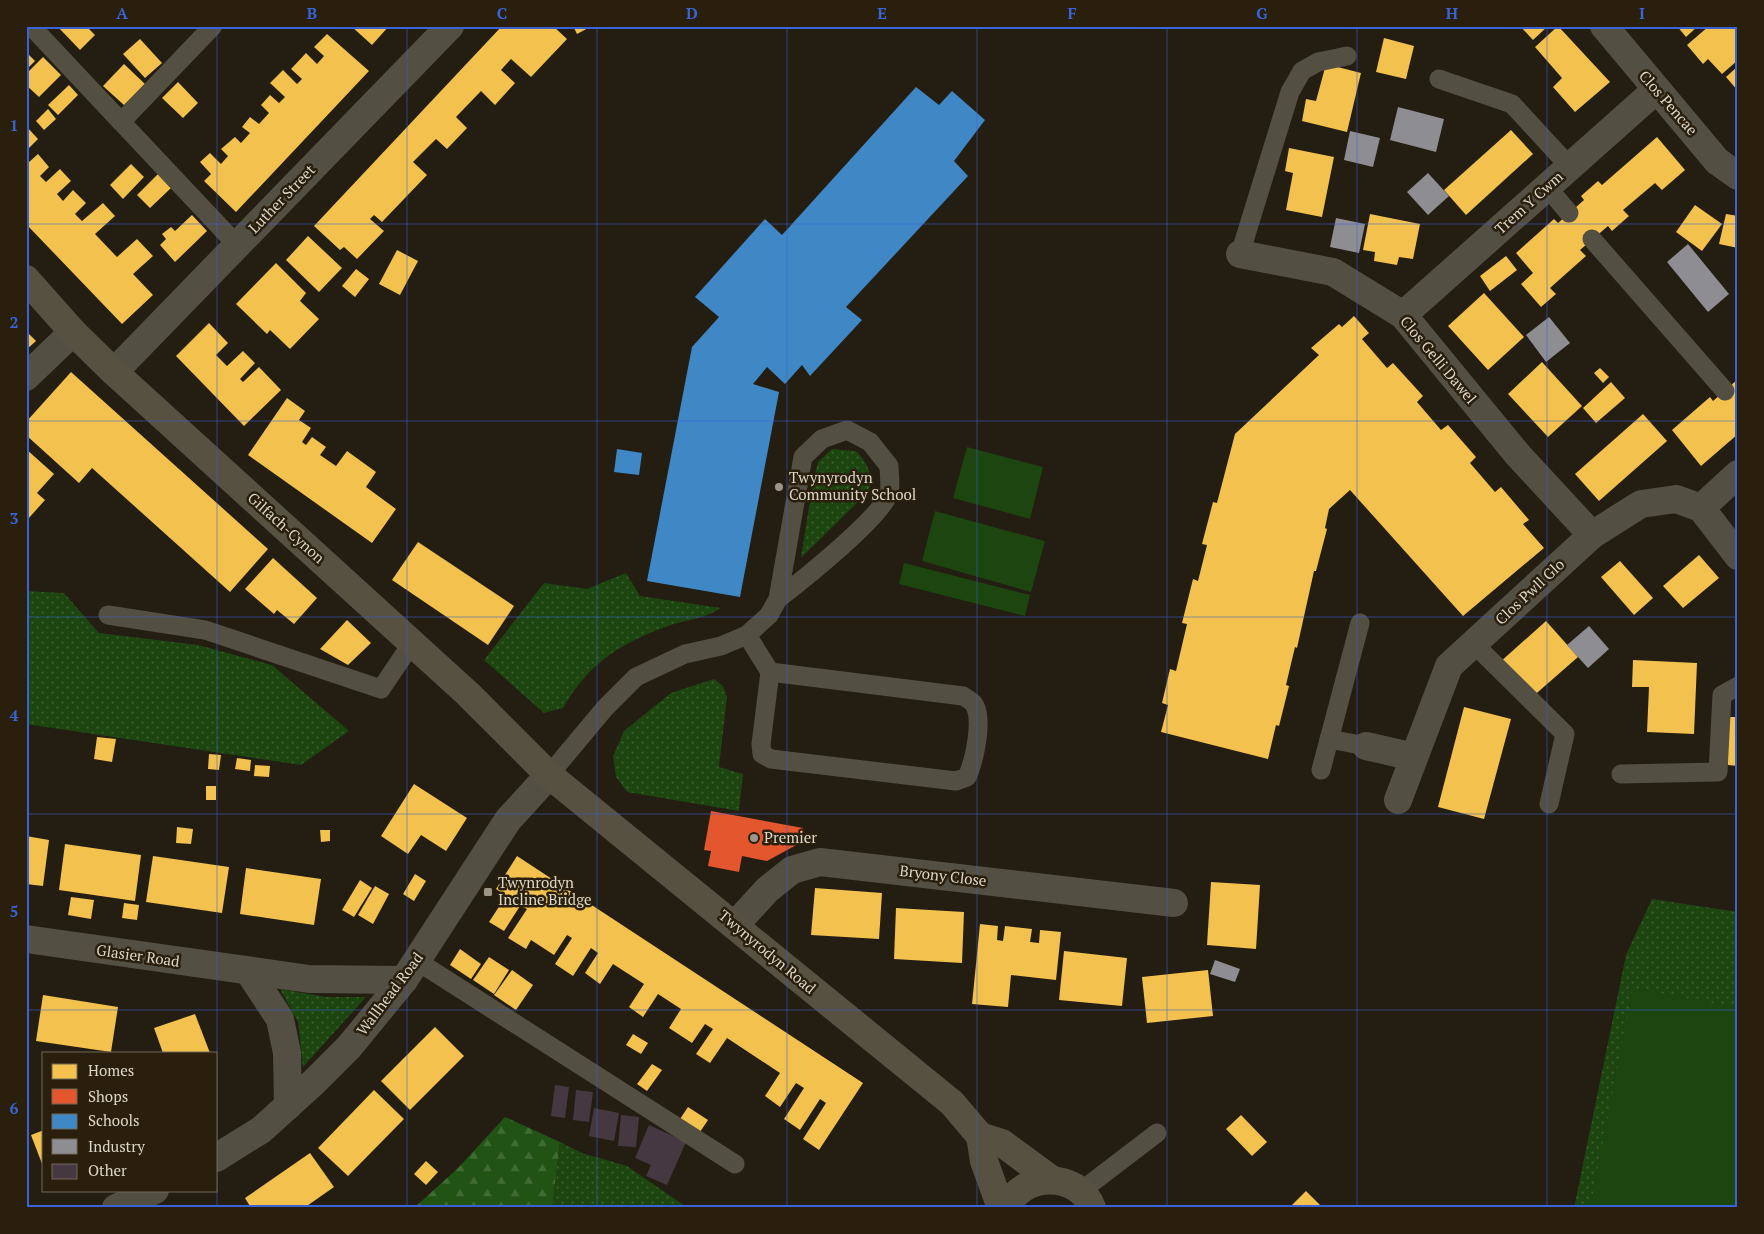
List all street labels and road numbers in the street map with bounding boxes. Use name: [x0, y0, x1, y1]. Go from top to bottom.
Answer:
street label: Clos Pencae: [1635, 66, 1702, 139]
street label: Luther Street: [243, 159, 319, 237]
street label: Trem Y Cwm: [1490, 166, 1567, 238]
street label: Clos Gelli Dawel: [1396, 311, 1481, 407]
street label: Gilfach-Cynon: [244, 487, 330, 567]
street label: Clos Pwll Glo: [1490, 554, 1568, 629]
street label: Bryony Close: [898, 860, 988, 890]
street label: Twynyrodyn Road: [715, 905, 820, 998]
street label: Glasier Road: [95, 939, 181, 971]
street label: Wallhead Road: [351, 948, 427, 1039]

